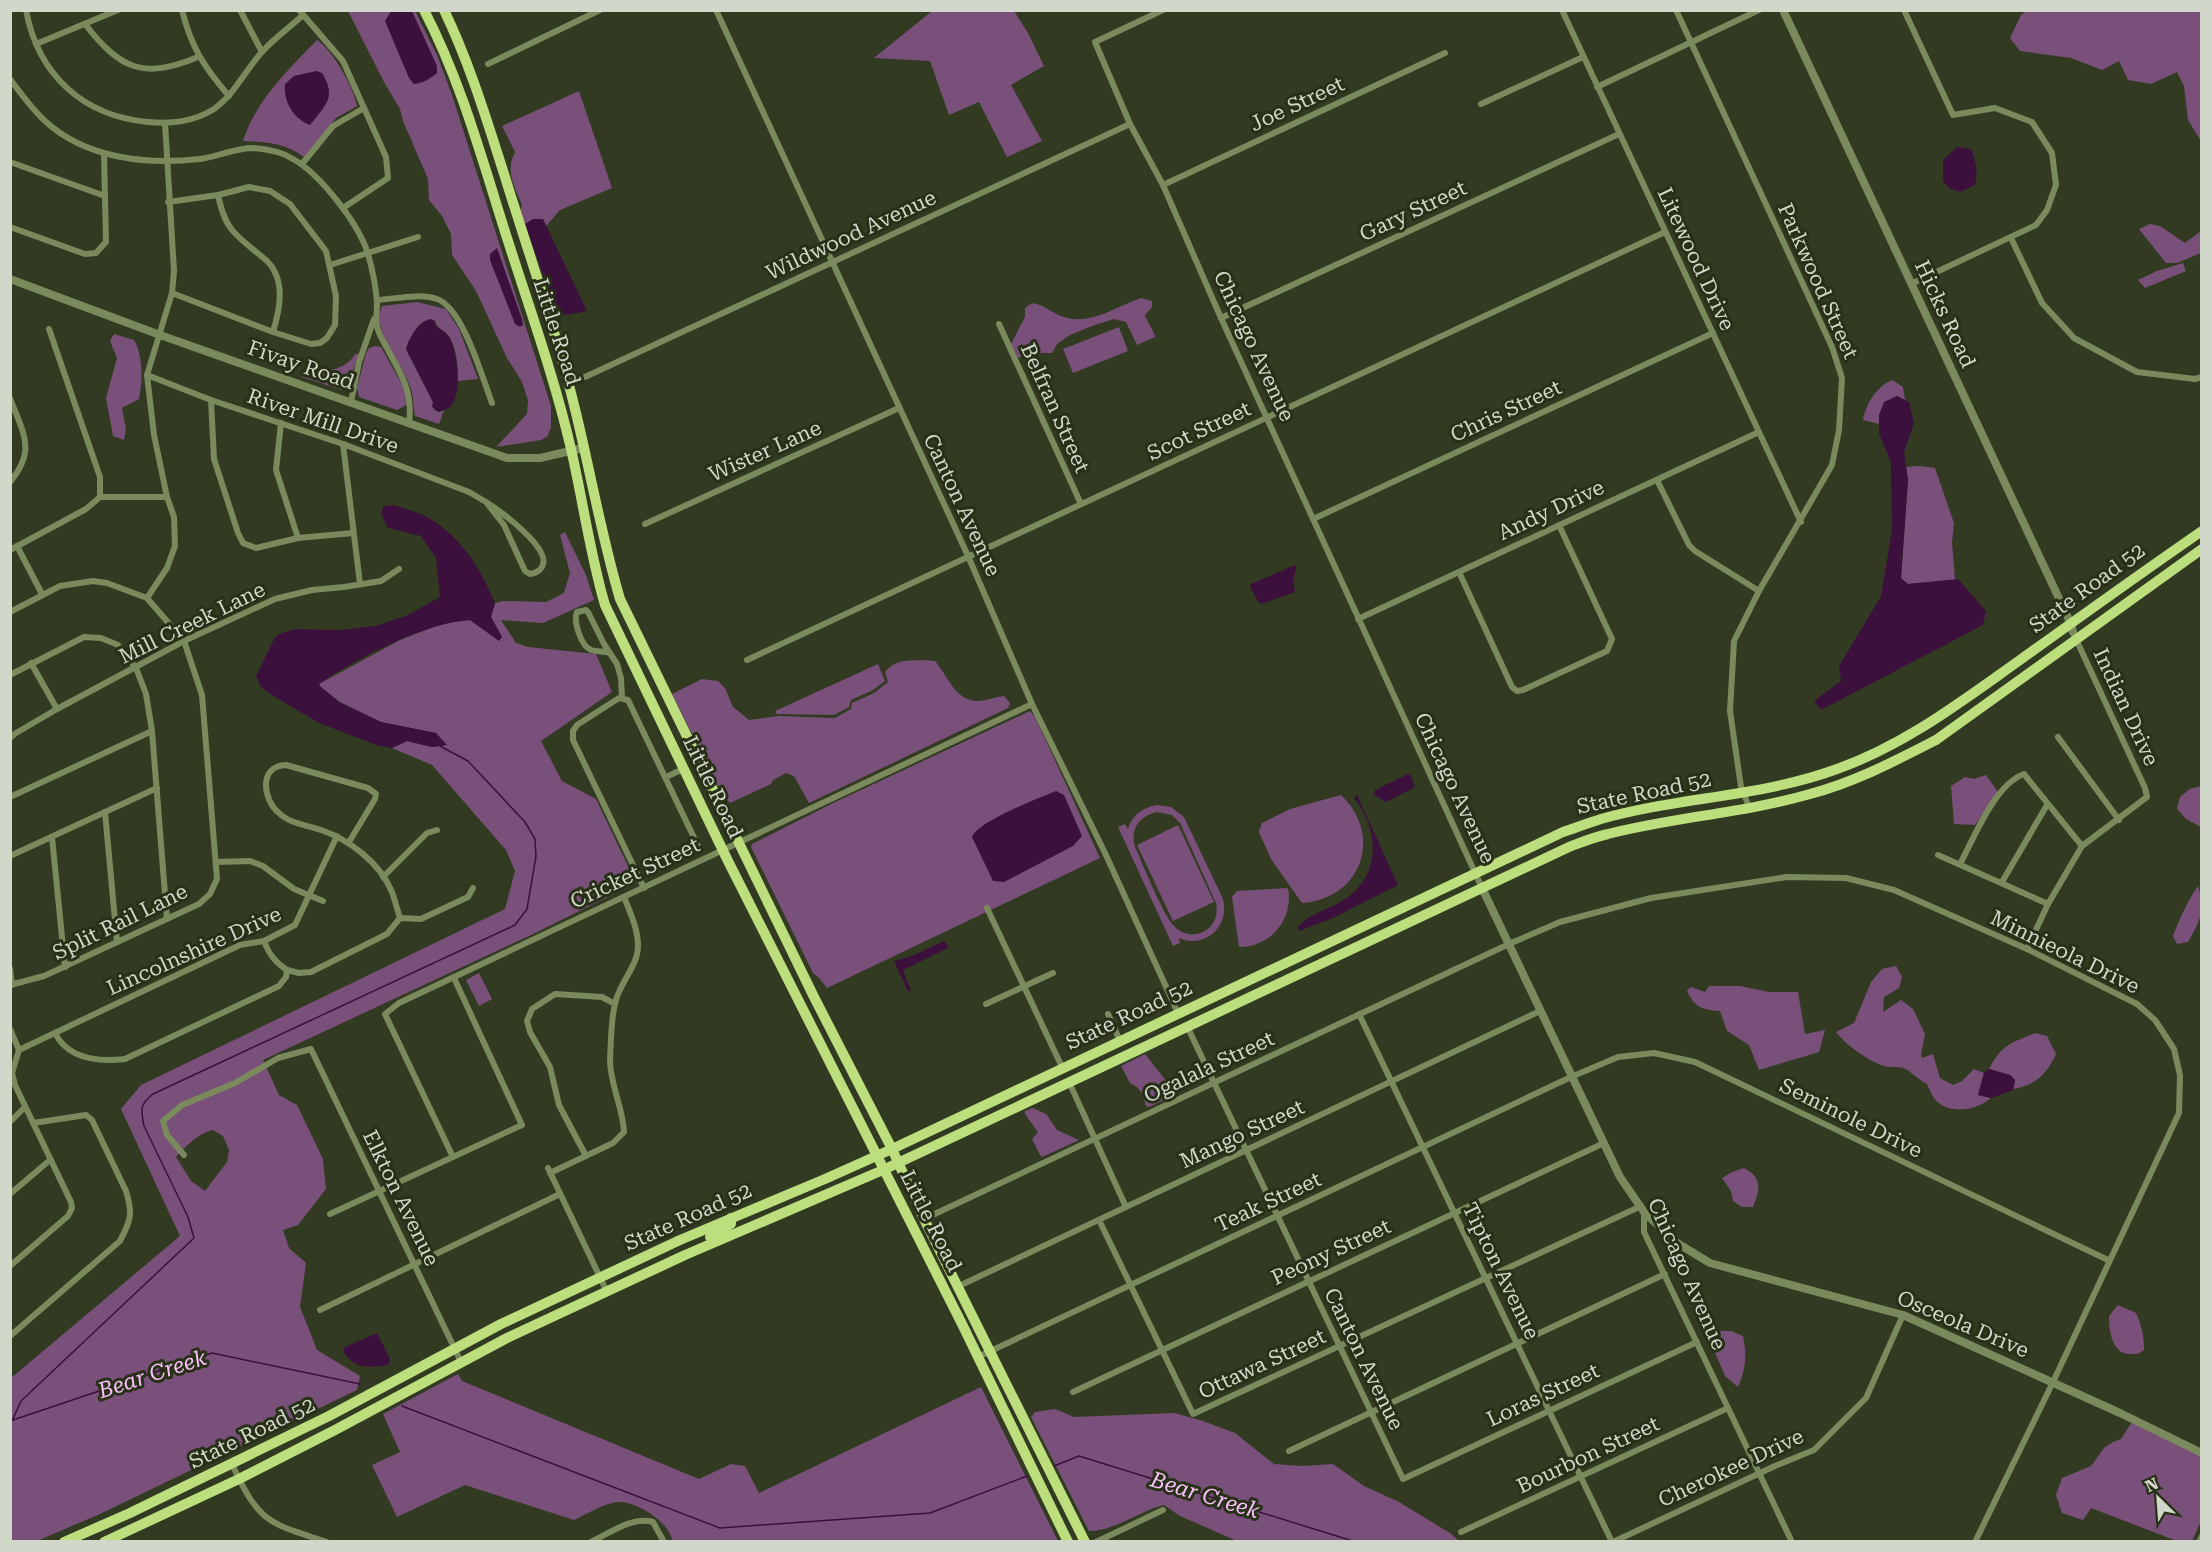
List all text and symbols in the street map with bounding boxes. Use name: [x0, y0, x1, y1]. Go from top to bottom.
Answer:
street label: Joe Street: [1246, 72, 1348, 136]
street label: Gary Street: [1356, 176, 1470, 246]
street label: Litewood Drive: [1652, 184, 1740, 334]
street label: Wildwood Avenue: [762, 185, 940, 285]
street label: Parkwood Street: [1773, 199, 1863, 363]
street label: Hicks Road: [1910, 256, 1981, 372]
street label: Chicago Avenue: [1209, 267, 1299, 425]
street label: Little Road: [529, 276, 586, 389]
street label: Fivay Road: [245, 336, 358, 395]
street label: Belfran Street: [1016, 340, 1094, 476]
street label: Chris Street: [1447, 375, 1565, 447]
street label: River Mill Drive: [244, 384, 402, 458]
street label: Scot Street: [1143, 397, 1255, 465]
street label: Wister Lane: [705, 415, 825, 487]
street label: Canton Avenue: [918, 430, 1006, 580]
street label: Andy Drive: [1494, 475, 1608, 545]
street label: State Road 52: [2025, 538, 2149, 638]
street label: Mill Creek Lane: [115, 577, 269, 669]
street label: Indian Drive: [2088, 645, 2164, 769]
street label: Chicago Avenue: [1410, 709, 1500, 867]
street label: Little Road: [678, 732, 748, 842]
street label: State Road 52: [1575, 767, 1713, 819]
street label: Cricket Street: [567, 833, 704, 913]
street label: Split Rail Lane: [49, 879, 191, 965]
street label: Lincolnshire Drive: [103, 902, 285, 1000]
street label: Minnieola Drive: [1986, 905, 2144, 999]
street label: State Road 52: [1062, 975, 1196, 1055]
street label: Ogalala Street: [1140, 1026, 1278, 1108]
street label: Seminole Drive: [1776, 1073, 1926, 1163]
street label: Mango Street: [1176, 1095, 1308, 1173]
street label: Elkton Avenue: [358, 1126, 444, 1270]
street label: Little Road: [895, 1166, 967, 1276]
street label: Teak Street: [1211, 1167, 1325, 1237]
street label: State Road 52: [621, 1178, 755, 1256]
street label: Chicago Avenue: [1643, 1195, 1731, 1353]
street label: Tipton Avenue: [1458, 1199, 1544, 1343]
street label: Peony Street: [1268, 1214, 1395, 1290]
street label: Canton Avenue: [1319, 1284, 1409, 1434]
street label: Osceola Drive: [1893, 1285, 2033, 1363]
street label: Ottawa Street: [1195, 1324, 1330, 1404]
water label: Bear Creek: [94, 1345, 209, 1404]
street label: Loras Street: [1483, 1358, 1603, 1432]
street label: State Road 52: [185, 1392, 319, 1474]
street label: Bourbon Street: [1513, 1411, 1663, 1498]
street label: Cherokee Drive: [1655, 1424, 1807, 1512]
water label: Bear Creek: [1147, 1466, 1262, 1523]
north arrow: [2128, 1468, 2188, 1528]
text: N: [2142, 1474, 2161, 1496]

